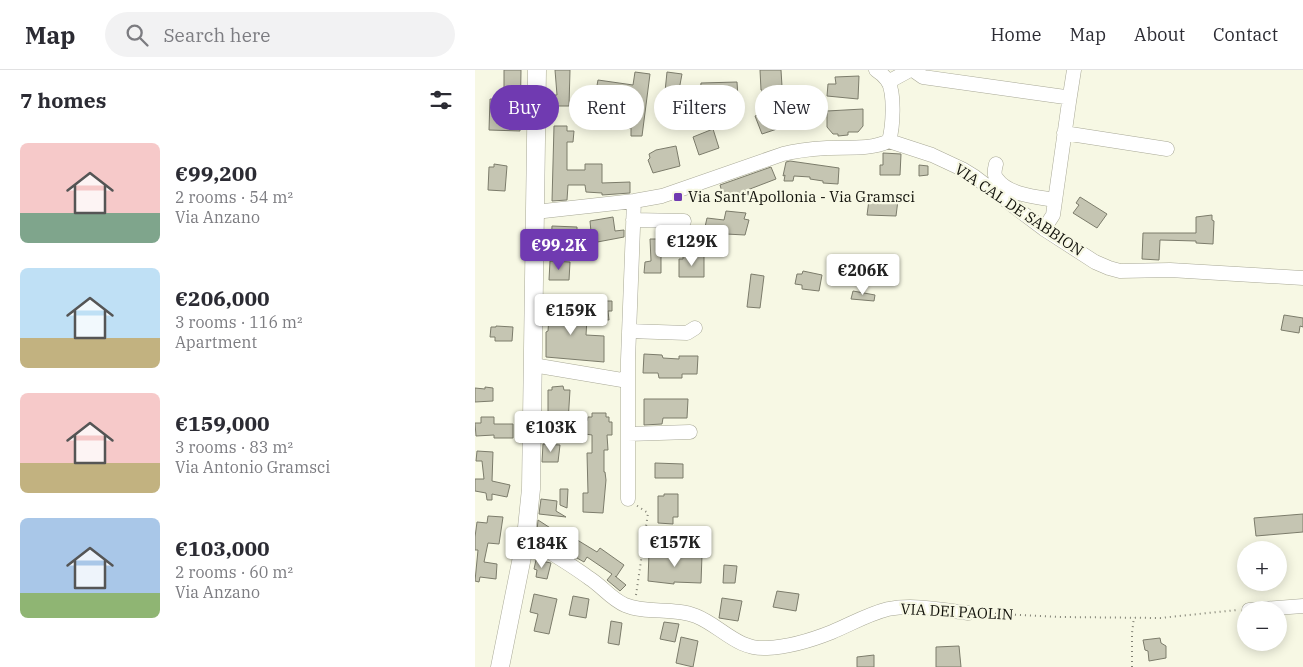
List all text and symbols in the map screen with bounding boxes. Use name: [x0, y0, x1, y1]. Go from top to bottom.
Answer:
search box: [105, 12, 455, 57]
text: Map: [25, 19, 75, 51]
icon: search: [123, 21, 151, 49]
text: Search here: [163, 23, 270, 47]
text: Home: [990, 23, 1042, 46]
text: Map: [1070, 23, 1106, 46]
text: About: [1134, 23, 1185, 46]
text: Contact: [1213, 23, 1278, 46]
chip: Buy: [490, 85, 559, 130]
chip: Rent: [569, 85, 644, 130]
chip: Filters: [654, 85, 745, 130]
chip: New: [755, 85, 828, 130]
text: 7 homes: [20, 86, 106, 114]
icon: filters: [427, 86, 455, 114]
text: €99,200: [175, 159, 257, 187]
street label: VIA CAL DE SABBION: [951, 159, 1087, 260]
icon: home: [60, 163, 120, 223]
text: 2 rooms · 54 m²: [175, 187, 293, 207]
place label: Via Sant'Apollonia - Via Gramsci: [688, 187, 915, 206]
marker: Via Sant'Apollonia - Via Gramsci: [672, 191, 684, 203]
text: Via Anzano: [175, 207, 260, 227]
pin: €129K: [657, 224, 727, 267]
pin: €99.2K: [518, 228, 600, 271]
text: €129K: [666, 231, 718, 251]
text: €99.2K: [531, 235, 587, 255]
pin: €206K: [828, 254, 898, 296]
text: €206K: [837, 260, 889, 280]
text: €206,000: [175, 284, 270, 312]
icon: home: [60, 288, 120, 348]
pin: €159K: [536, 294, 606, 336]
text: €159K: [545, 300, 597, 320]
text: 3 rooms · 116 m²: [175, 312, 303, 332]
text: Apartment: [175, 332, 257, 352]
text: €159,000: [175, 409, 270, 437]
pin: €103K: [516, 410, 586, 453]
icon: home: [60, 413, 120, 473]
text: €103K: [525, 417, 577, 437]
text: 3 rooms · 83 m²: [175, 437, 293, 457]
text: Via Antonio Gramsci: [175, 457, 330, 477]
pin: €184K: [507, 526, 577, 569]
pin: €157K: [640, 526, 710, 568]
text: €157K: [649, 532, 701, 552]
text: €184K: [516, 533, 568, 553]
text: €103,000: [175, 534, 270, 562]
icon: home: [60, 538, 120, 598]
map controls: [1237, 541, 1287, 651]
button: +: [1237, 541, 1287, 591]
text: 2 rooms · 60 m²: [175, 562, 293, 582]
text: Via Anzano: [175, 582, 260, 602]
street label: VIA DEI PAOLIN: [900, 599, 1014, 624]
button: −: [1237, 601, 1287, 651]

